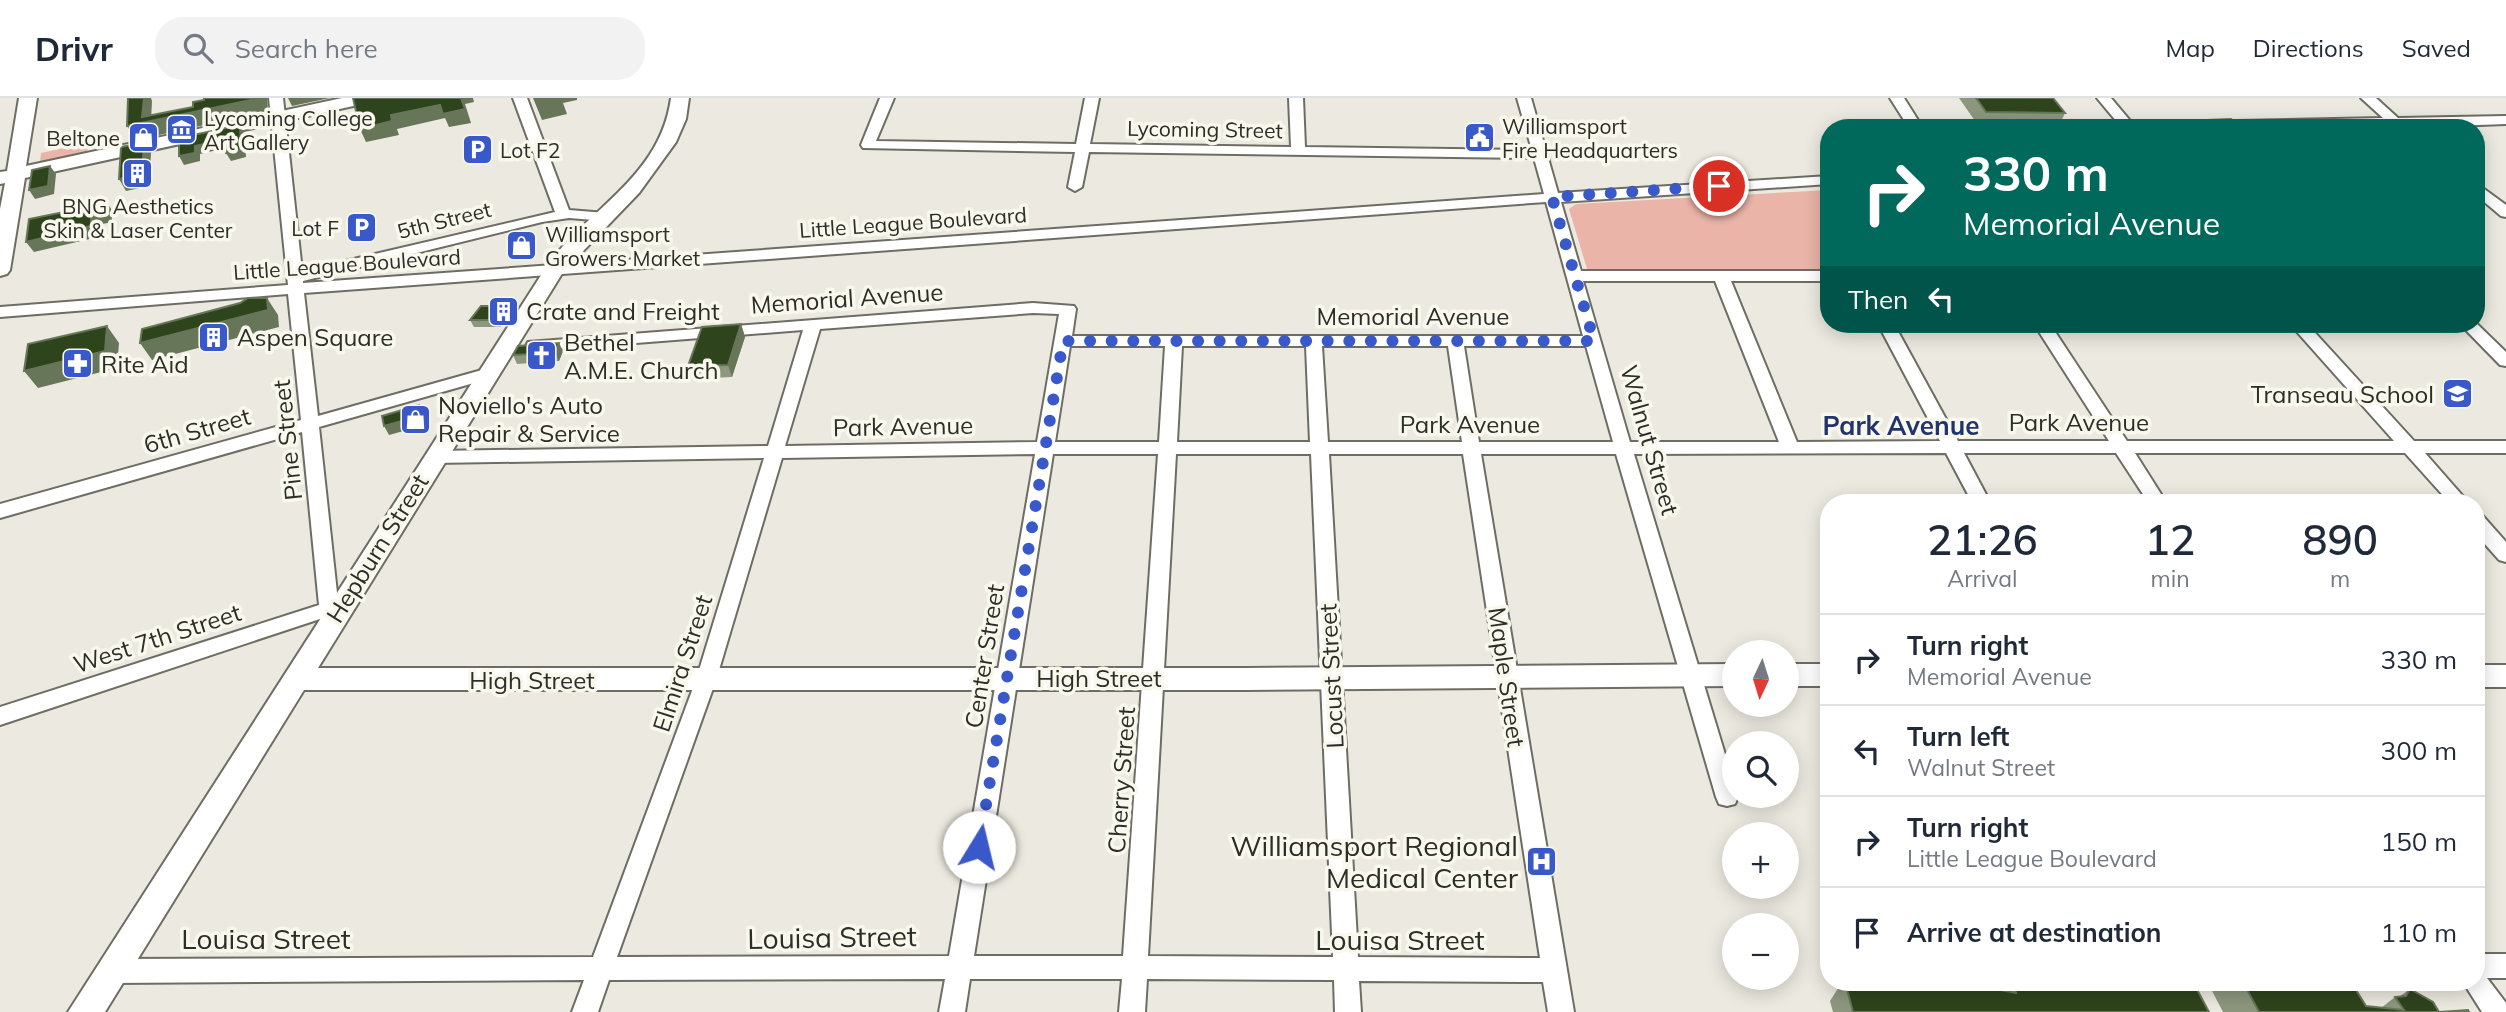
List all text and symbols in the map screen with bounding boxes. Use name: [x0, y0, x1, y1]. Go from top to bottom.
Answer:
search box: [155, 17, 645, 80]
text: Drivr: [35, 28, 113, 69]
icon: search: [179, 29, 217, 67]
text: Search here: [235, 32, 378, 65]
text: Map: [2165, 33, 2215, 63]
text: Directions: [2253, 33, 2364, 63]
text: Saved: [2402, 33, 2471, 63]
place label: Lycoming College Art Gallery: [204, 105, 373, 155]
museum icon: Lycoming College Art Gallery: [164, 113, 198, 147]
place label: Williamsport Fire Headquarters: [1502, 113, 1678, 163]
street label: Lycoming Street: [1127, 115, 1283, 143]
shop icon: Beltone: [126, 121, 160, 155]
public building icon: Williamsport Fire Headquarters: [1462, 121, 1496, 155]
place label: Beltone: [46, 125, 120, 151]
parking icon: Lot F2: [460, 133, 494, 167]
place label: Lot F2: [500, 137, 560, 163]
text: 330 m: [1963, 142, 2109, 203]
icon: right: [1848, 147, 1939, 238]
pin: [1689, 156, 1749, 216]
building icon: BNG Aesthetics Skin & Laser Center: [121, 157, 155, 191]
icon: arrive: [1700, 167, 1738, 205]
place label: BNG Aesthetics Skin & Laser Center: [44, 193, 233, 243]
street label: 5th Street: [394, 196, 494, 244]
street label: Little League Boulevard: [798, 201, 1028, 243]
text: Memorial Avenue: [1963, 203, 2220, 243]
parking icon: Lot F: [345, 211, 379, 245]
place label: Lot F: [291, 215, 339, 241]
place label: Williamsport Growers Market: [545, 221, 700, 271]
shop icon: Williamsport Growers Market: [505, 229, 539, 263]
street label: Little League Boulevard: [232, 243, 462, 285]
street label: Memorial Avenue: [750, 276, 944, 320]
icon: left: [1922, 280, 1960, 318]
text: Then: [1848, 283, 1908, 316]
building icon: Crate and Freight: [486, 294, 520, 328]
place label: Crate and Freight: [526, 296, 720, 326]
street label: Memorial Avenue: [1317, 301, 1509, 331]
building icon: Aspen Square: [197, 320, 231, 354]
place label: Aspen Square: [237, 322, 393, 352]
place label: Bethel A.M.E. Church: [564, 327, 719, 385]
church icon: Bethel A.M.E. Church: [524, 339, 558, 373]
pharmacy icon: Rite Aid: [61, 347, 95, 381]
place label: Rite Aid: [101, 349, 189, 379]
street label: Walnut Street: [1614, 362, 1686, 518]
school or university icon: Transeau School: [2440, 377, 2474, 411]
street label: Pine Street: [266, 378, 308, 502]
place label: Transeau School: [2251, 379, 2434, 409]
place label: Noviello's Auto Repair & Service: [438, 390, 620, 448]
street label: 6th Street: [140, 400, 254, 460]
shop icon: Noviello's Auto Repair & Service: [398, 402, 432, 436]
street label: Park Avenue: [2009, 407, 2149, 437]
street label: Park Avenue: [1400, 409, 1540, 439]
district label: Park Avenue: [1823, 409, 1979, 442]
street label: Park Avenue: [833, 410, 973, 442]
street label: Hepburn Street: [319, 468, 435, 628]
text: 21:26: [1927, 513, 2038, 566]
text: 12: [2145, 513, 2195, 566]
text: 890: [2302, 513, 2378, 566]
text: Arrival: [1947, 564, 2018, 593]
text: min: [2150, 564, 2190, 593]
text: m: [2330, 564, 2350, 593]
street label: Center Street: [958, 582, 1010, 730]
street label: Elmira Street: [646, 591, 718, 735]
street label: West 7th Street: [69, 597, 245, 679]
street label: Locust Street: [1312, 603, 1350, 749]
street label: Maple Street: [1482, 605, 1532, 749]
text: Turn right: [1907, 629, 2028, 662]
north arrow: [1722, 640, 1799, 718]
map controls: [1722, 640, 1799, 990]
icon: right: [1848, 641, 1886, 679]
text: 330 m: [2381, 643, 2457, 676]
text: Memorial Avenue: [1907, 662, 2092, 691]
street label: High Street: [1036, 663, 1162, 693]
street label: High Street: [469, 665, 595, 695]
street label: Cherry Street: [1101, 706, 1141, 854]
text: Turn left: [1907, 720, 2009, 753]
button: search: [1722, 731, 1799, 808]
icon: left: [1848, 732, 1886, 770]
text: 300 m: [2381, 734, 2457, 767]
text: Walnut Street: [1907, 753, 2055, 782]
position arrow: [942, 810, 1016, 884]
text: Turn right: [1907, 811, 2028, 844]
button: +: [1722, 822, 1799, 899]
icon: right: [1848, 823, 1886, 861]
text: 150 m: [2381, 825, 2457, 858]
place label: Williamsport Regional Medical Center: [1230, 828, 1519, 895]
hospital icon: Williamsport Regional Medical Center: [1524, 844, 1558, 878]
text: Little League Boulevard: [1907, 844, 2157, 873]
button: −: [1722, 913, 1799, 990]
icon: arrive: [1848, 914, 1886, 952]
text: Arrive at destination: [1907, 916, 2162, 949]
text: 110 m: [2381, 916, 2457, 949]
street label: Louisa Street: [747, 918, 917, 956]
street label: Louisa Street: [181, 921, 351, 956]
street label: Louisa Street: [1315, 922, 1485, 957]

